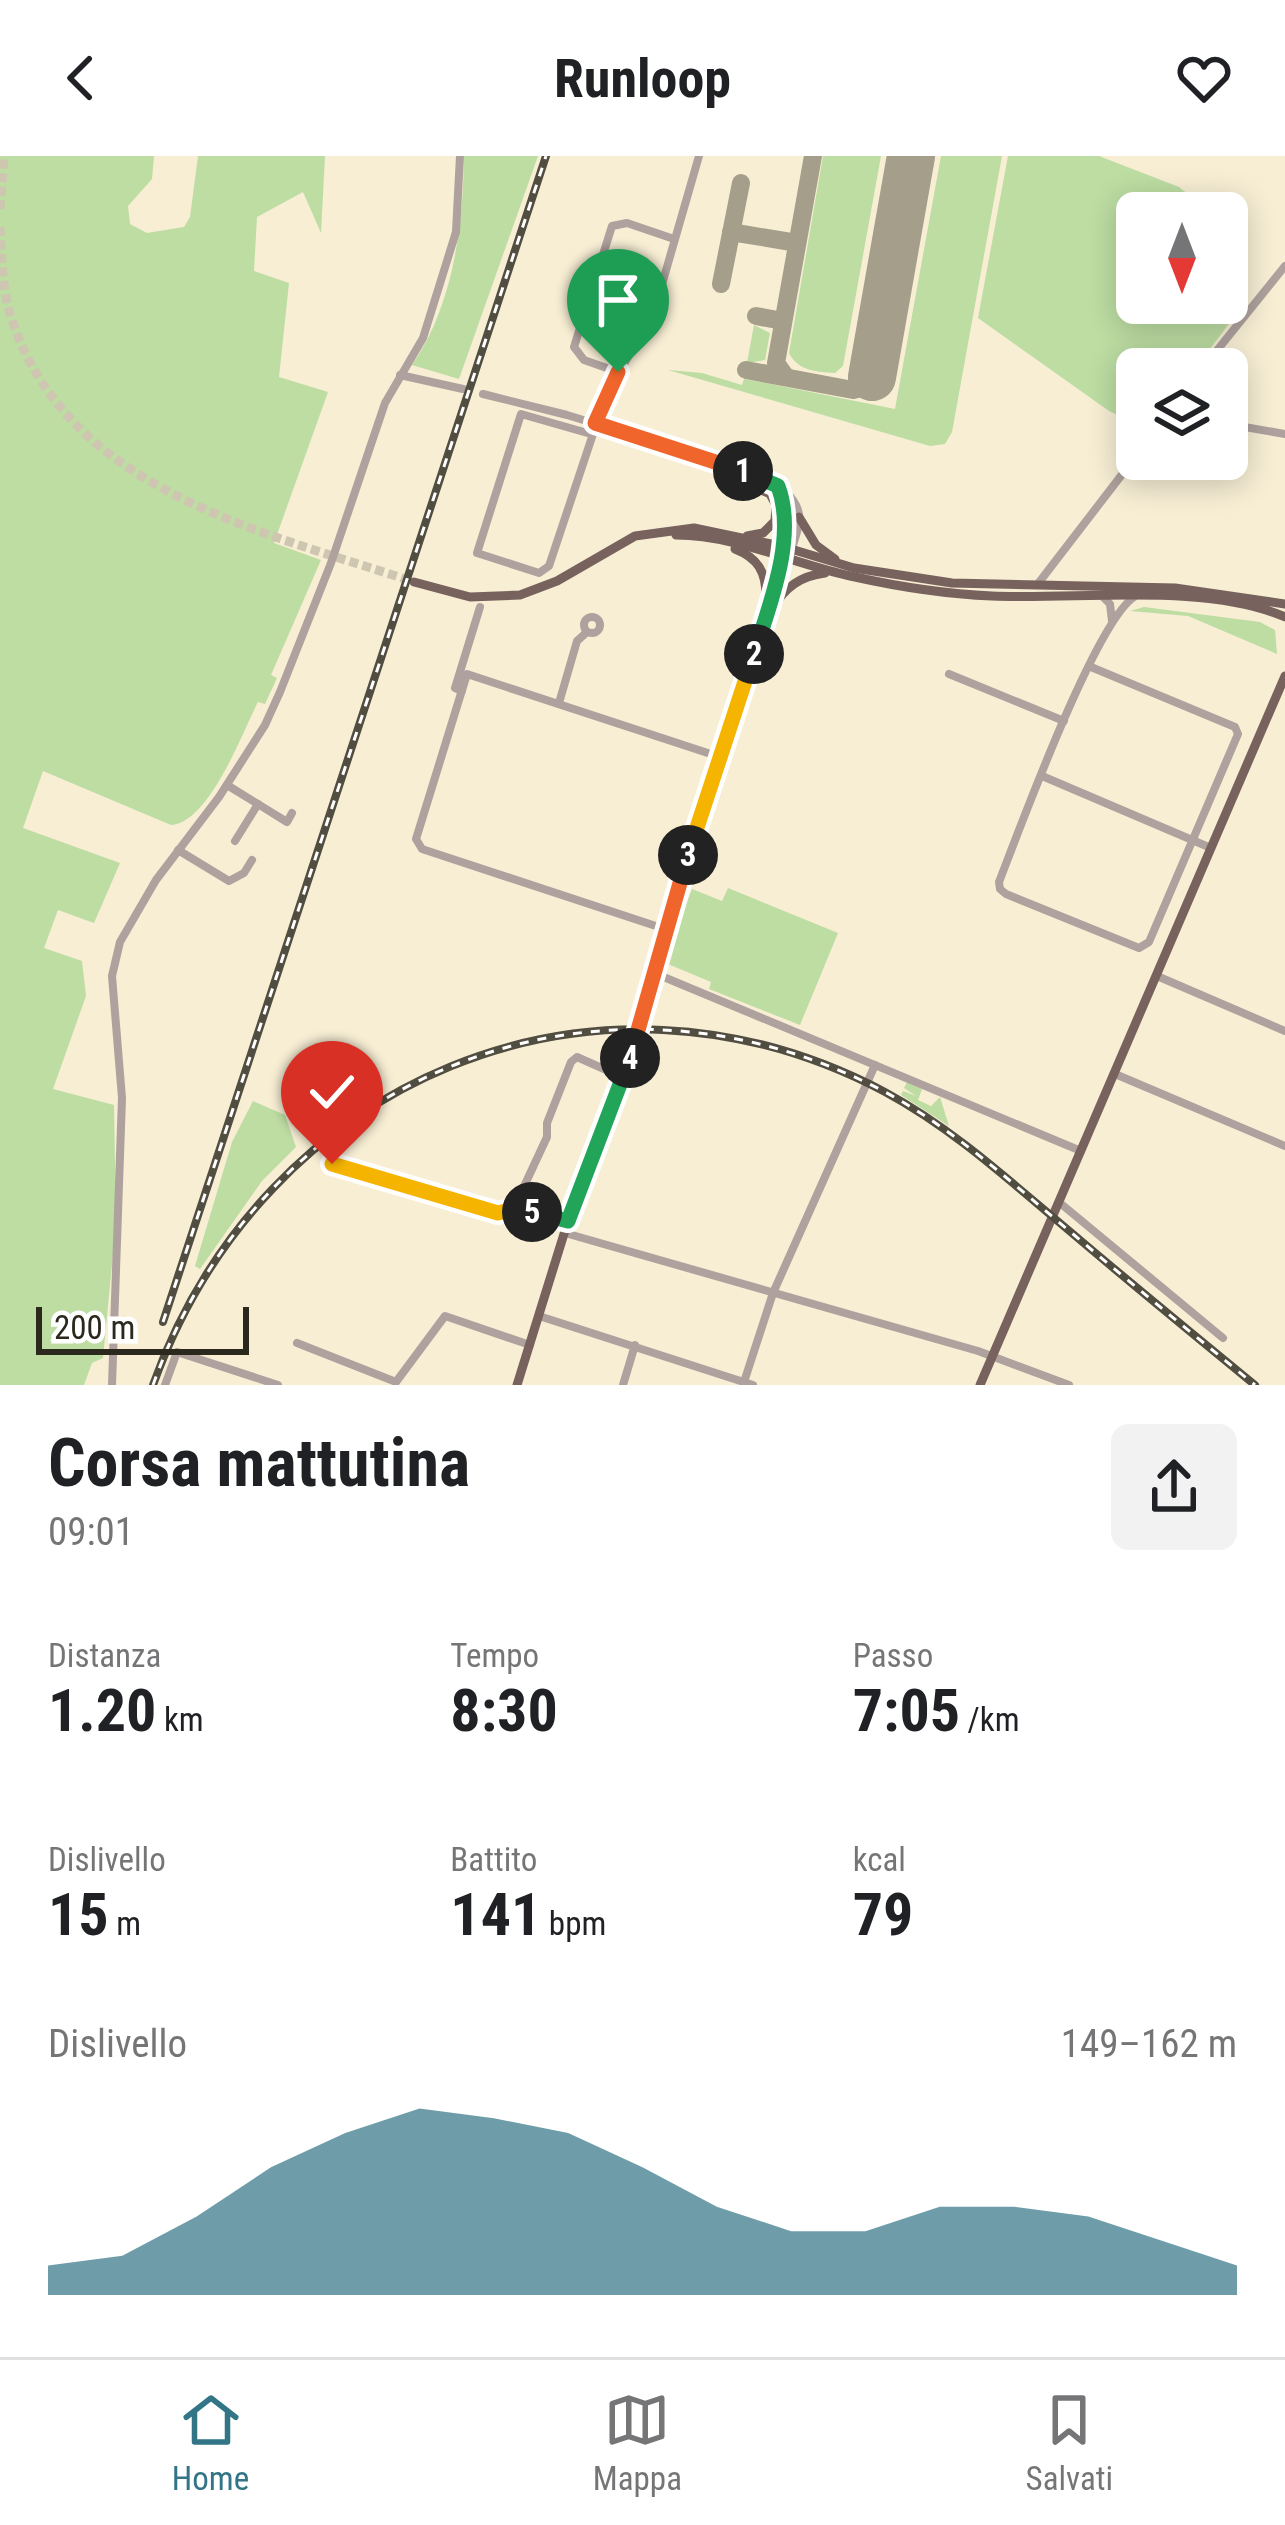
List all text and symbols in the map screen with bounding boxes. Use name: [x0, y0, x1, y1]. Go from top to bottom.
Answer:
icon: back: [48, 45, 114, 111]
icon: heart: [1171, 45, 1237, 111]
text: Runloop: [554, 47, 731, 110]
north arrow: [1116, 192, 1248, 324]
map controls: [1116, 192, 1248, 480]
pin: [567, 249, 669, 372]
icon: arrive: [585, 267, 651, 333]
button: layers: [1116, 348, 1248, 480]
pin: 1: [713, 441, 773, 501]
text: 1: [735, 451, 751, 490]
pin: 2: [724, 624, 784, 684]
text: 2: [746, 634, 762, 673]
pin: 3: [658, 825, 718, 885]
text: 3: [680, 835, 696, 874]
pin: 4: [600, 1028, 660, 1088]
text: 4: [622, 1038, 638, 1077]
pin: [281, 1041, 383, 1164]
icon: check: [299, 1059, 365, 1125]
pin: 5: [502, 1182, 562, 1242]
text: 5: [524, 1192, 540, 1231]
scale bar: [36, 1301, 249, 1354]
text: 200 m: [54, 1308, 135, 1347]
button: share: [1111, 1424, 1237, 1550]
text: Corsa mattutina: [48, 1425, 470, 1502]
text: 09:01: [48, 1509, 134, 1555]
text: Distanza: [48, 1636, 161, 1675]
text: Tempo: [450, 1636, 539, 1675]
text: Passo: [853, 1636, 933, 1675]
text: 1.20: [48, 1675, 156, 1746]
text: 8:30: [450, 1675, 558, 1746]
text: 7:05: [853, 1675, 960, 1746]
text: km: [156, 1700, 204, 1739]
text: /km: [960, 1700, 1020, 1739]
text: Dislivello: [48, 1840, 166, 1879]
text: Battito: [450, 1840, 537, 1879]
text: kcal: [853, 1840, 906, 1879]
text: 15: [48, 1879, 109, 1950]
text: 141: [450, 1879, 541, 1950]
text: 79: [853, 1879, 913, 1950]
text: m: [109, 1904, 141, 1943]
text: bpm: [541, 1904, 606, 1943]
text: Dislivello: [48, 2021, 187, 2067]
text: 149–162 m: [1061, 2021, 1237, 2067]
tab: Home: [172, 2387, 249, 2498]
tab: Mappa: [593, 2387, 682, 2498]
tab: Salvati: [1026, 2387, 1113, 2498]

